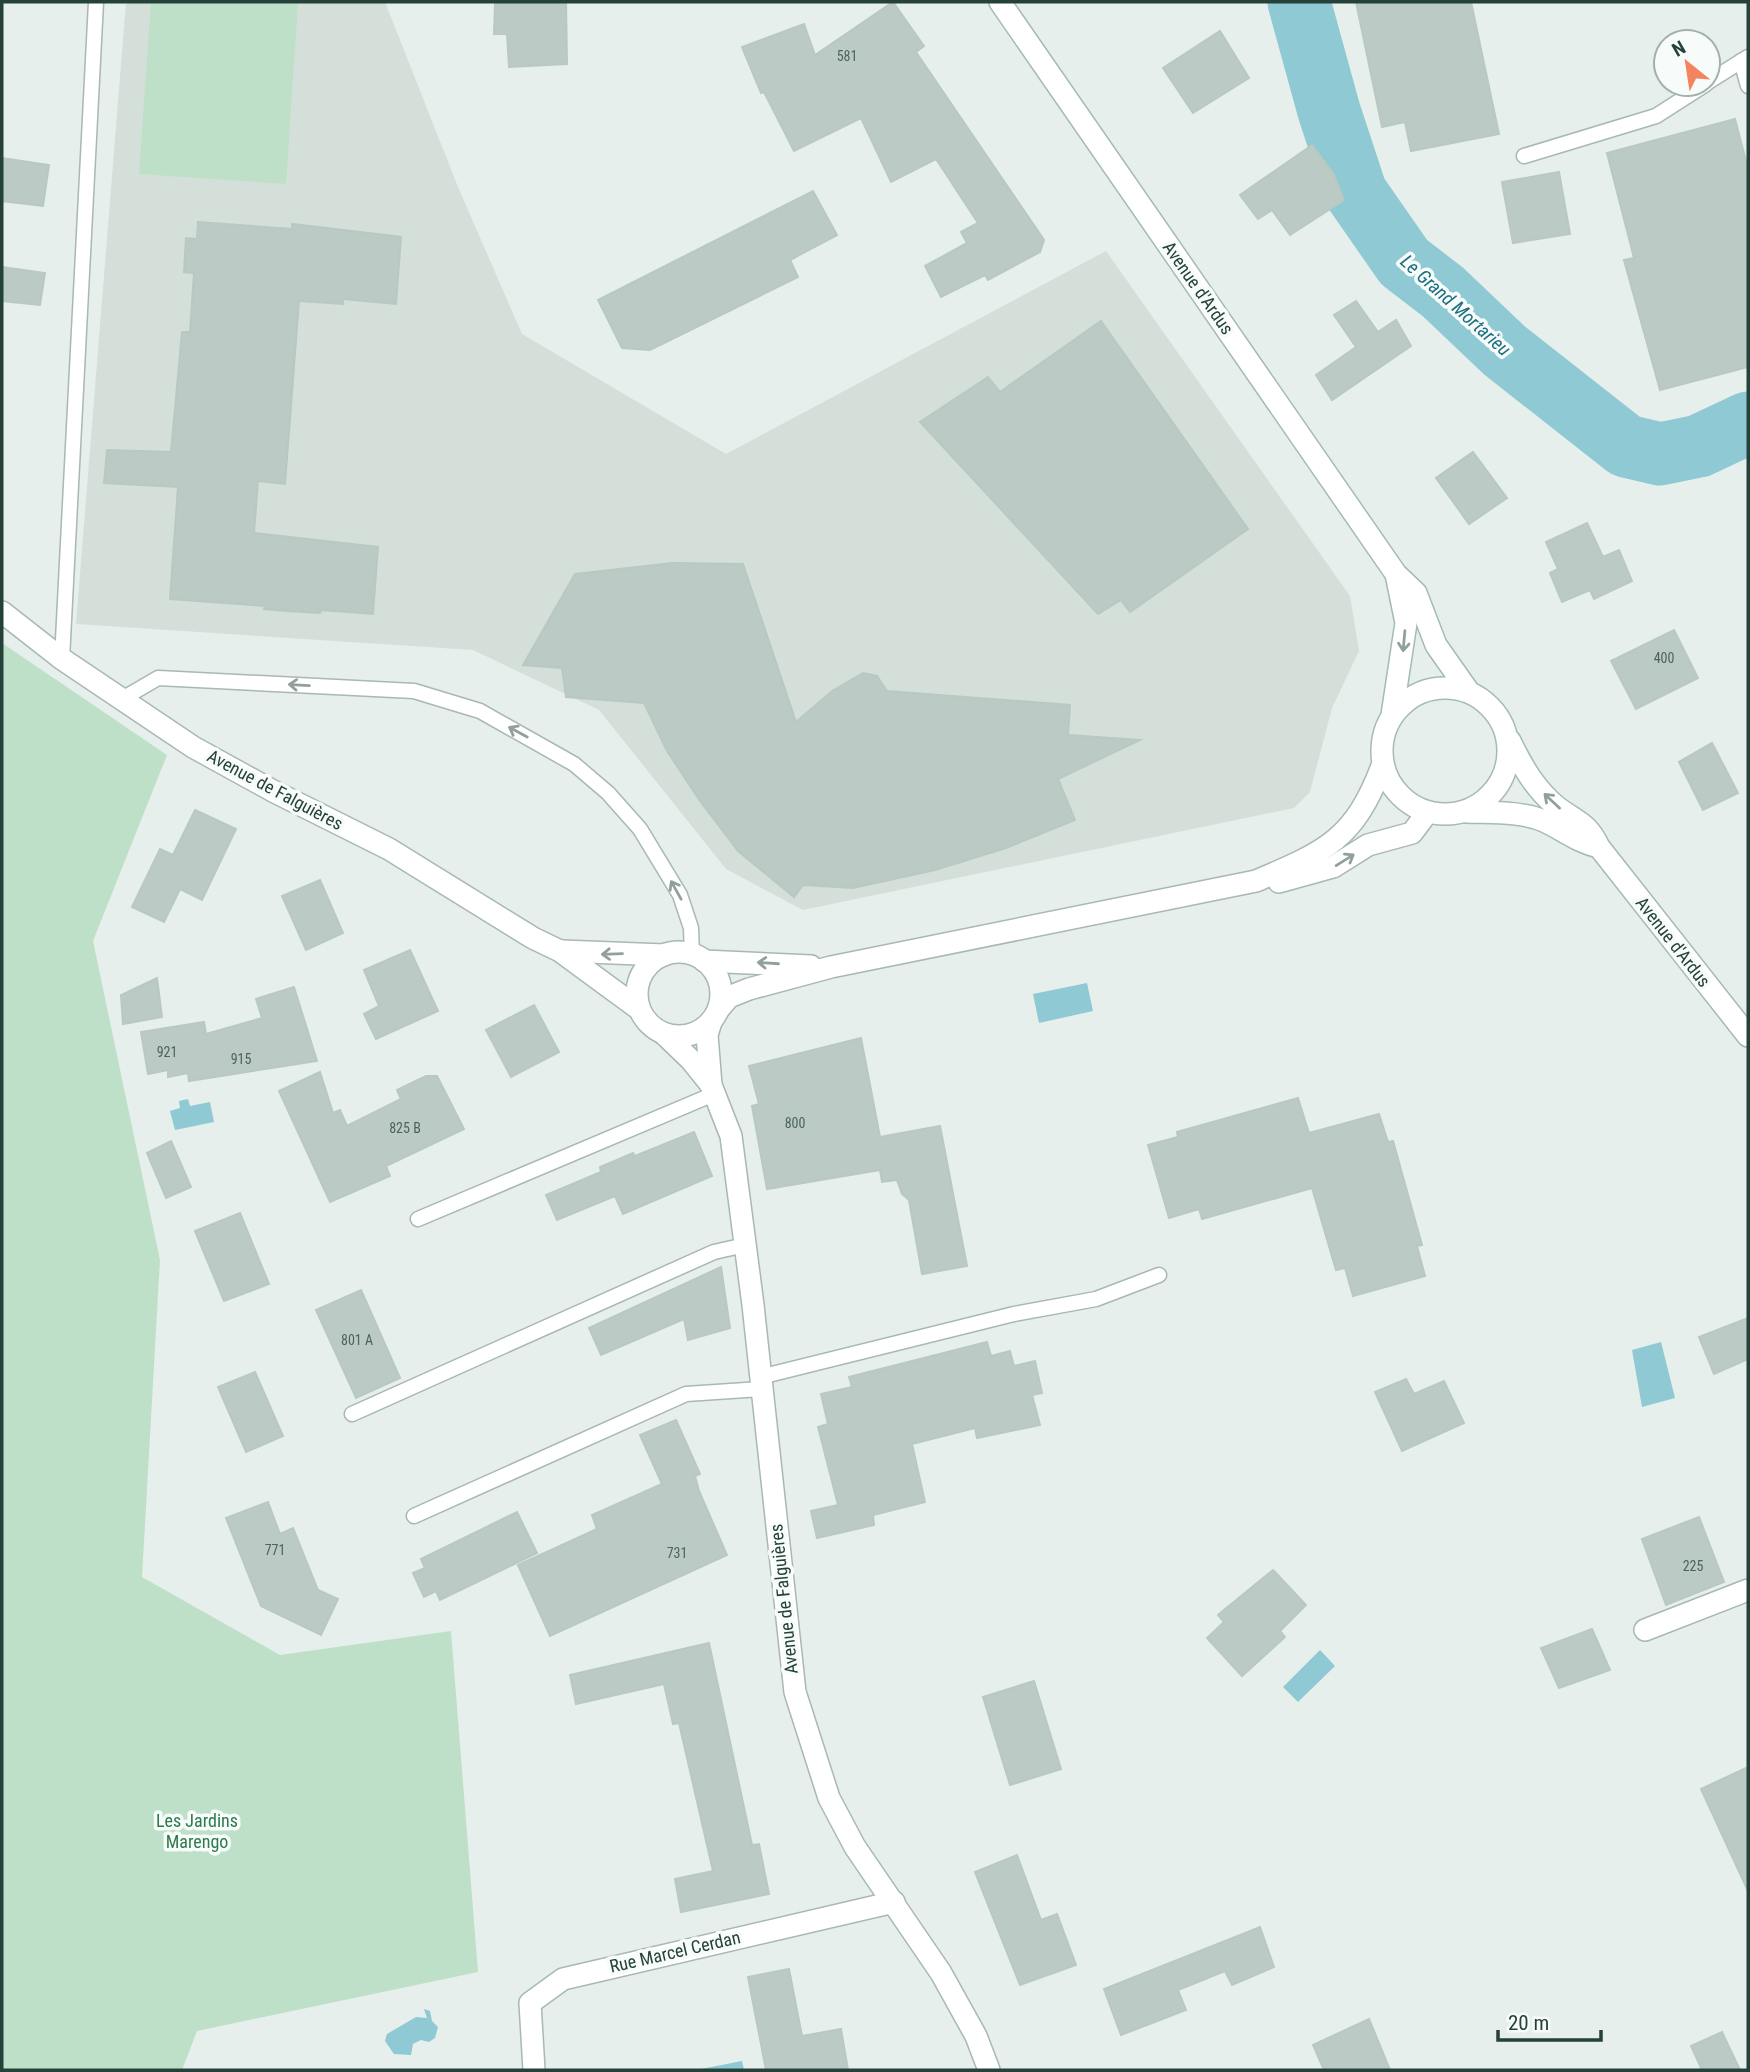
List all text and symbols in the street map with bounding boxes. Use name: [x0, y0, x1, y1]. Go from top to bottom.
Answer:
north arrow: [1652, 28, 1722, 98]
text: N: [1668, 36, 1690, 62]
house number: 581: [837, 48, 857, 64]
street label: Avenue d'Ardus: [1159, 237, 1238, 338]
water label: Le Grand Mortarieu: [1396, 250, 1515, 361]
one-way arrow: [1397, 629, 1410, 652]
house number: 400: [1654, 650, 1674, 666]
one-way arrow: [288, 678, 311, 691]
one-way arrow: [508, 725, 529, 738]
street label: Avenue de Falguières: [204, 745, 347, 834]
one-way arrow: [1544, 792, 1561, 809]
one-way arrow: [1334, 852, 1354, 866]
one-way arrow: [668, 880, 682, 900]
street label: Avenue d'Ardus: [1632, 892, 1715, 991]
one-way arrow: [601, 947, 624, 960]
one-way arrow: [757, 956, 779, 969]
house number: 921: [157, 1044, 177, 1060]
house number: 915: [231, 1051, 251, 1067]
house number: 800: [785, 1115, 805, 1131]
house number: 825 B: [389, 1120, 421, 1136]
house number: 801 A: [341, 1332, 373, 1348]
street label: Avenue de Falguières: [765, 1523, 802, 1675]
house number: 771: [265, 1542, 285, 1558]
house number: 731: [667, 1545, 687, 1561]
house number: 225: [1683, 1558, 1703, 1574]
park label: Les Jardins Marengo: [156, 1810, 238, 1852]
street label: Rue Marcel Cerdan: [607, 1926, 742, 1977]
scale bar: [1498, 1998, 1601, 2042]
text: 20 m: [1508, 2011, 1549, 2035]

